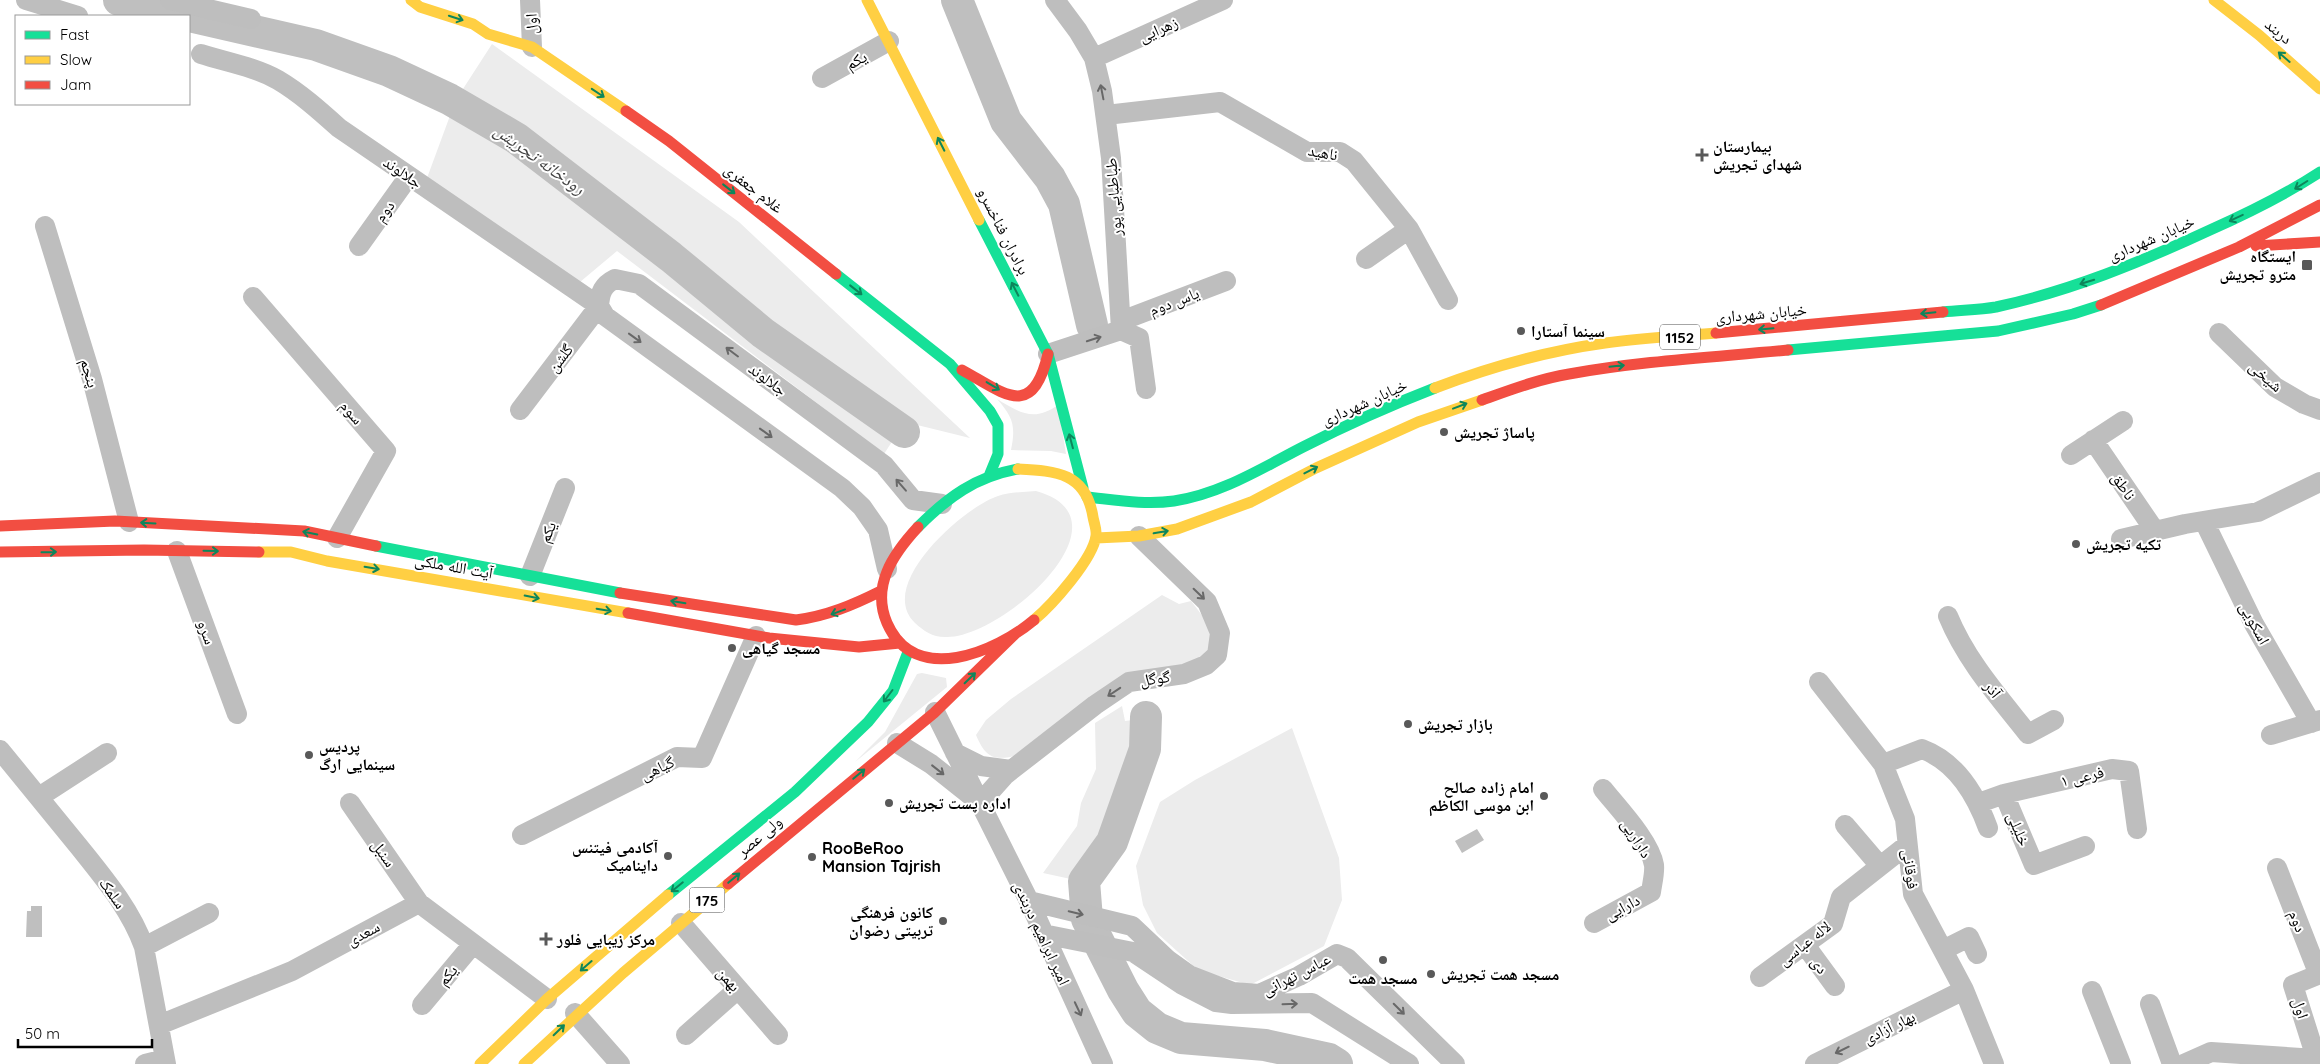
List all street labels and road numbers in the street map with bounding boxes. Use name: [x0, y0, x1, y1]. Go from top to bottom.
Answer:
street label: زهرایی: [1135, 12, 1181, 47]
street label: اول: [520, 13, 543, 35]
street label: دربند: [2261, 14, 2297, 48]
street label: یکم: [842, 46, 871, 75]
street label: ناهید: [1307, 140, 1339, 164]
street label: جلالوند: [380, 152, 426, 192]
street label: طباطبایی پور: [1100, 157, 1127, 238]
street label: غلام جعفری: [720, 159, 787, 218]
street label: برادران فناخسرو: [973, 184, 1035, 278]
street label: دوم: [369, 196, 399, 226]
street label: خیابان شهرداری: [2105, 211, 2198, 266]
street label: یاس دوم: [1146, 282, 1202, 321]
street label: خیابان شهرداری: [1714, 299, 1808, 328]
road number: 1152: [1660, 324, 1700, 350]
street label: گلشن: [543, 340, 578, 377]
street label: پنجم: [75, 356, 104, 390]
street label: شیخی: [2244, 356, 2287, 397]
street label: جلالوند: [745, 358, 791, 400]
street label: خیابان شهرداری: [1318, 374, 1410, 431]
street label: سوم: [335, 396, 368, 429]
street label: ناطق: [2107, 468, 2140, 504]
street label: یکم: [534, 518, 561, 546]
street label: آیت الله ملکی: [413, 549, 496, 584]
street label: اسکویی: [2235, 598, 2275, 648]
street label: سرو: [193, 617, 221, 647]
street label: گوگل: [1139, 666, 1172, 691]
street label: آذر: [1979, 676, 2007, 702]
street label: گیاهی: [637, 751, 678, 785]
street label: فرعی ۱: [2058, 761, 2106, 792]
street label: خلیلی: [2002, 809, 2035, 849]
street label: ولی عصر: [731, 811, 786, 862]
street label: داراریی: [1616, 814, 1657, 862]
street label: سنبل: [367, 835, 401, 871]
street label: فوقانی: [1898, 848, 1923, 890]
street label: سلمک: [95, 874, 131, 912]
street label: امیر ابراهیم دربندی: [1008, 878, 1075, 989]
road number: 175: [690, 888, 724, 912]
street label: دارایی: [1601, 890, 1643, 925]
street label: دوم: [2284, 907, 2311, 935]
street label: سعدی: [343, 916, 383, 951]
street label: لاله عباسی: [1774, 916, 1835, 971]
street label: عباس تهرانی: [1258, 948, 1334, 1001]
street label: دی: [1806, 952, 1833, 978]
street label: یکم: [433, 960, 462, 990]
street label: بهمن: [712, 962, 745, 996]
street label: اول: [2287, 995, 2314, 1021]
street label: بهار آزادی: [1860, 1006, 1919, 1049]

